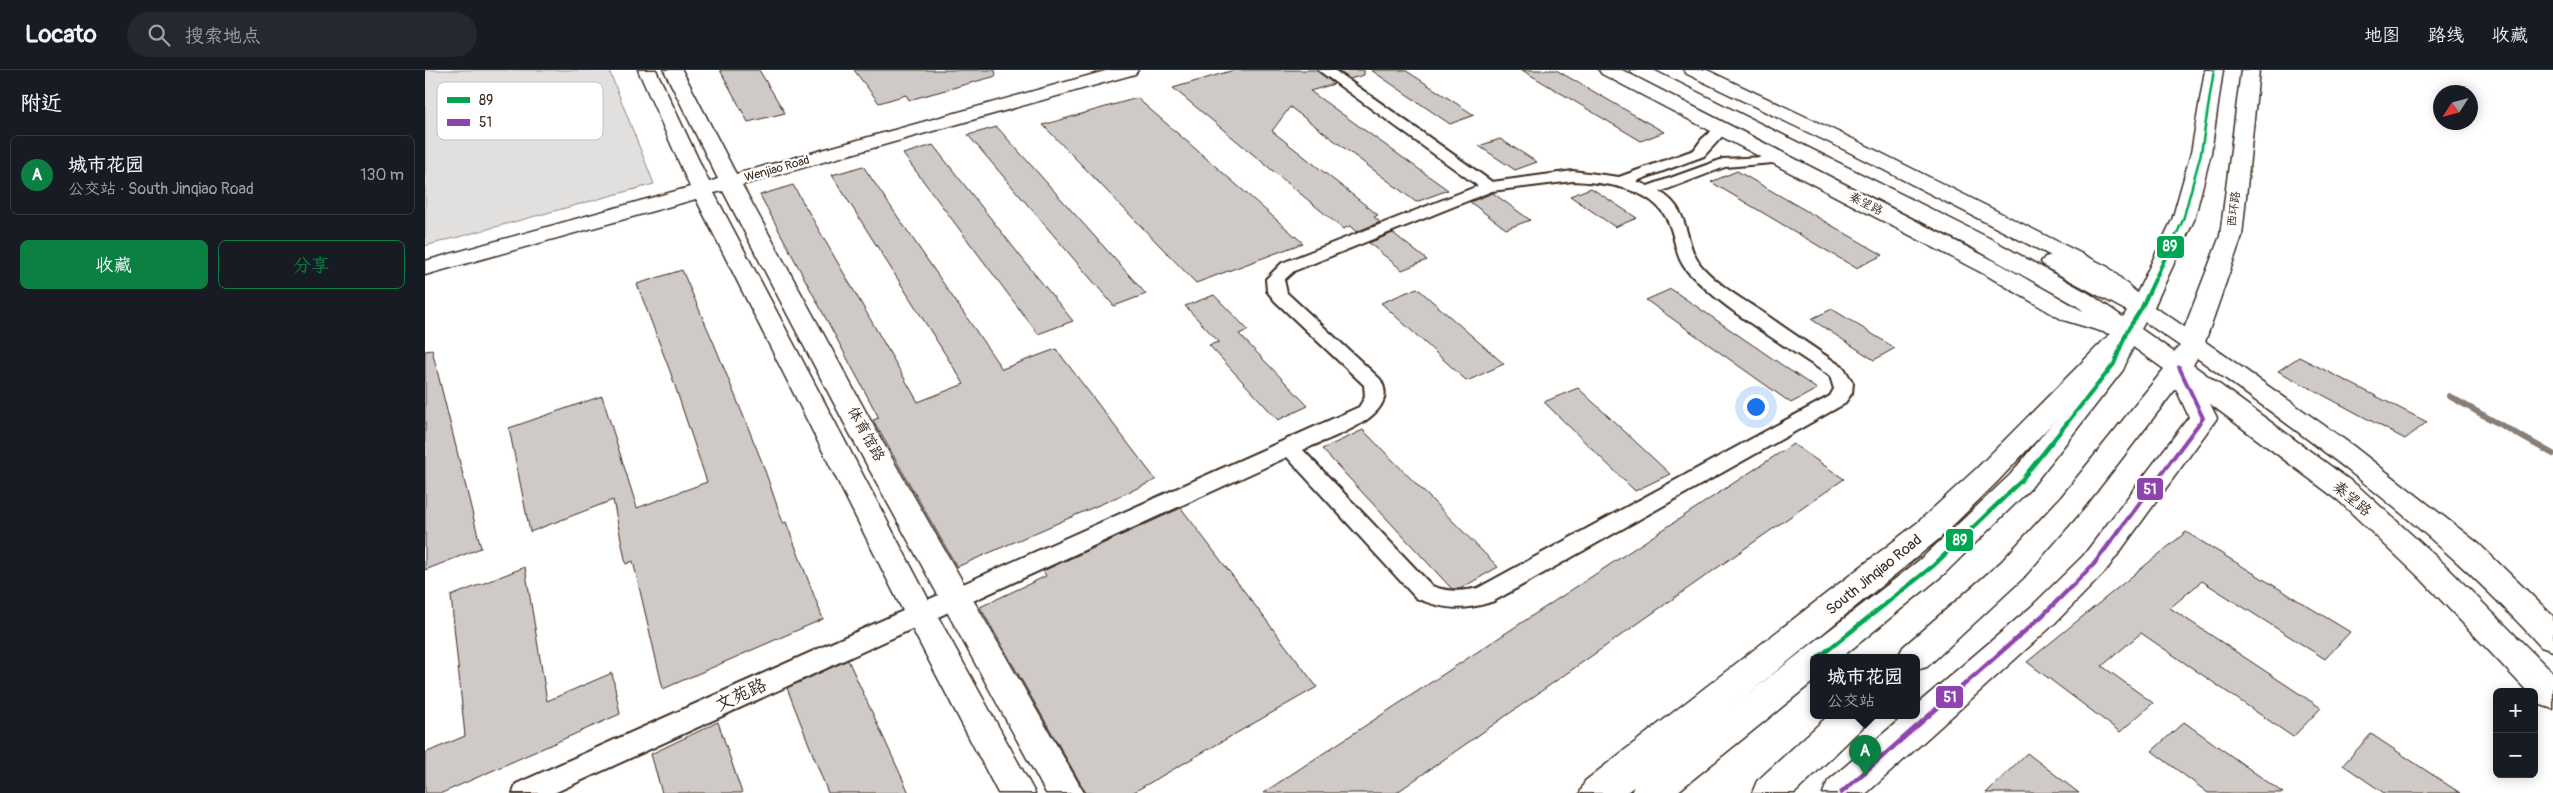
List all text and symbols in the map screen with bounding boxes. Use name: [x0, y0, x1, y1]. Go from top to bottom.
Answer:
search box: [127, 12, 477, 57]
text: Locato: [25, 20, 97, 49]
icon: search: [145, 21, 173, 49]
text: 搜索地点: [185, 24, 261, 48]
text: 地图: [2364, 24, 2400, 47]
text: 路线: [2428, 24, 2464, 47]
text: 收藏: [2492, 24, 2528, 47]
legend: [437, 82, 603, 140]
north arrow: [2433, 85, 2478, 130]
text: 附近: [20, 90, 62, 117]
text: 89: [479, 92, 493, 109]
text: 51: [479, 114, 492, 131]
text: 城市花园: [68, 153, 144, 177]
street label: Wenjiao Road: [743, 153, 811, 185]
text: A: [32, 165, 42, 185]
text: 130 m: [360, 165, 404, 185]
text: 公交站 · South Jinqiao Road: [68, 179, 254, 199]
street label: 秦望路: [1847, 189, 1885, 219]
street label: 西环路: [2224, 190, 2244, 228]
line badge: 89: [2156, 235, 2185, 259]
text: 89: [2163, 238, 2177, 255]
button: 收藏: [20, 240, 208, 289]
button: 分享: [218, 240, 405, 289]
your location: [1743, 394, 1769, 420]
street label: 体育馆路: [843, 403, 889, 465]
line badge: 51: [2136, 477, 2164, 501]
street label: 秦望路: [2329, 477, 2375, 521]
text: 51: [2143, 481, 2157, 498]
line badge: 89: [1945, 528, 1974, 552]
street label: South Jinqiao Road: [1822, 531, 1926, 619]
text: 89: [1953, 532, 1967, 549]
popup: [1810, 654, 1920, 719]
text: 城市花园: [1827, 665, 1903, 689]
street label: 文苑路: [712, 673, 770, 717]
line badge: 51: [1935, 685, 1964, 709]
map controls: [2493, 688, 2538, 778]
button: +: [2493, 688, 2538, 733]
text: 51: [1943, 689, 1957, 706]
text: 公交站: [1827, 691, 1875, 711]
button: −: [2493, 733, 2538, 778]
pin: A: [1849, 735, 1881, 776]

